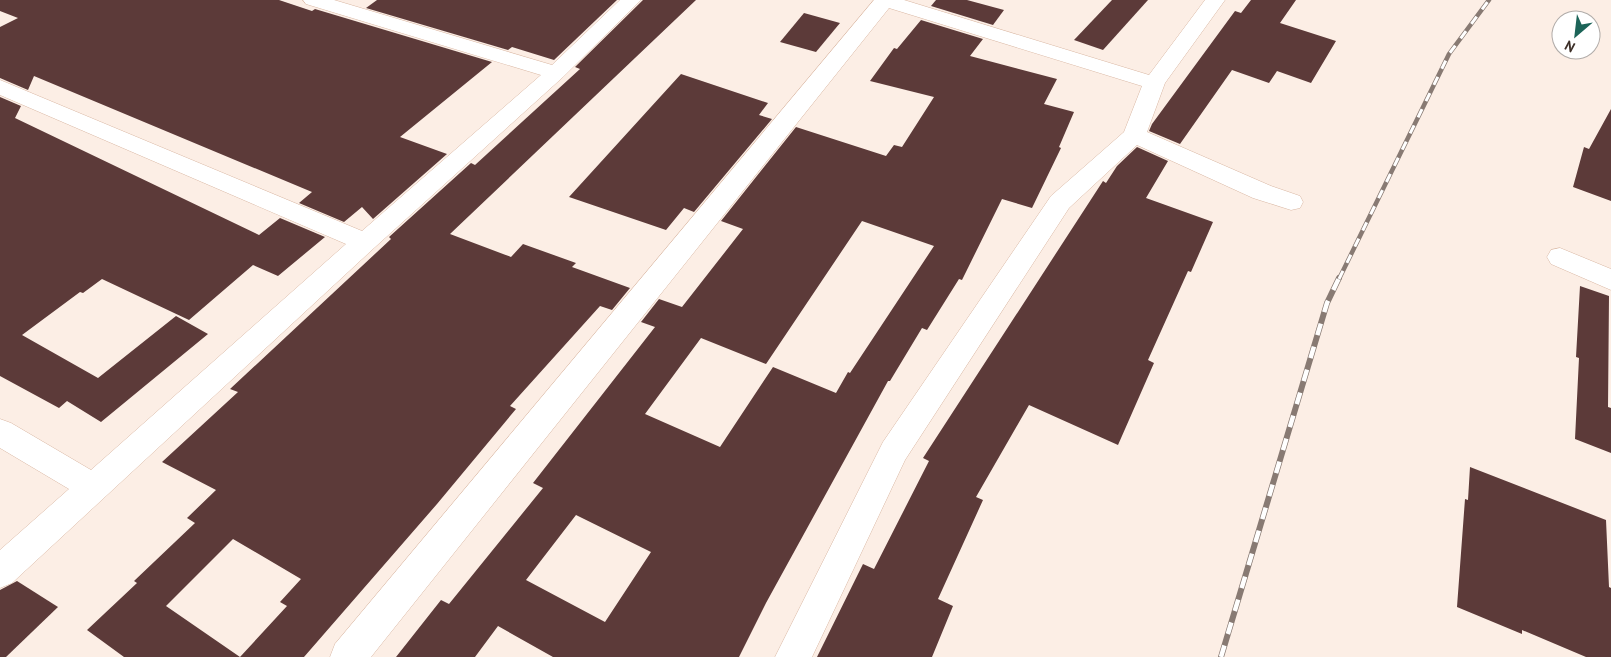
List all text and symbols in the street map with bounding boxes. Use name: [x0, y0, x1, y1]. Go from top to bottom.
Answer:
north arrow: [1551, 10, 1601, 60]
text: N: [1562, 36, 1578, 57]

